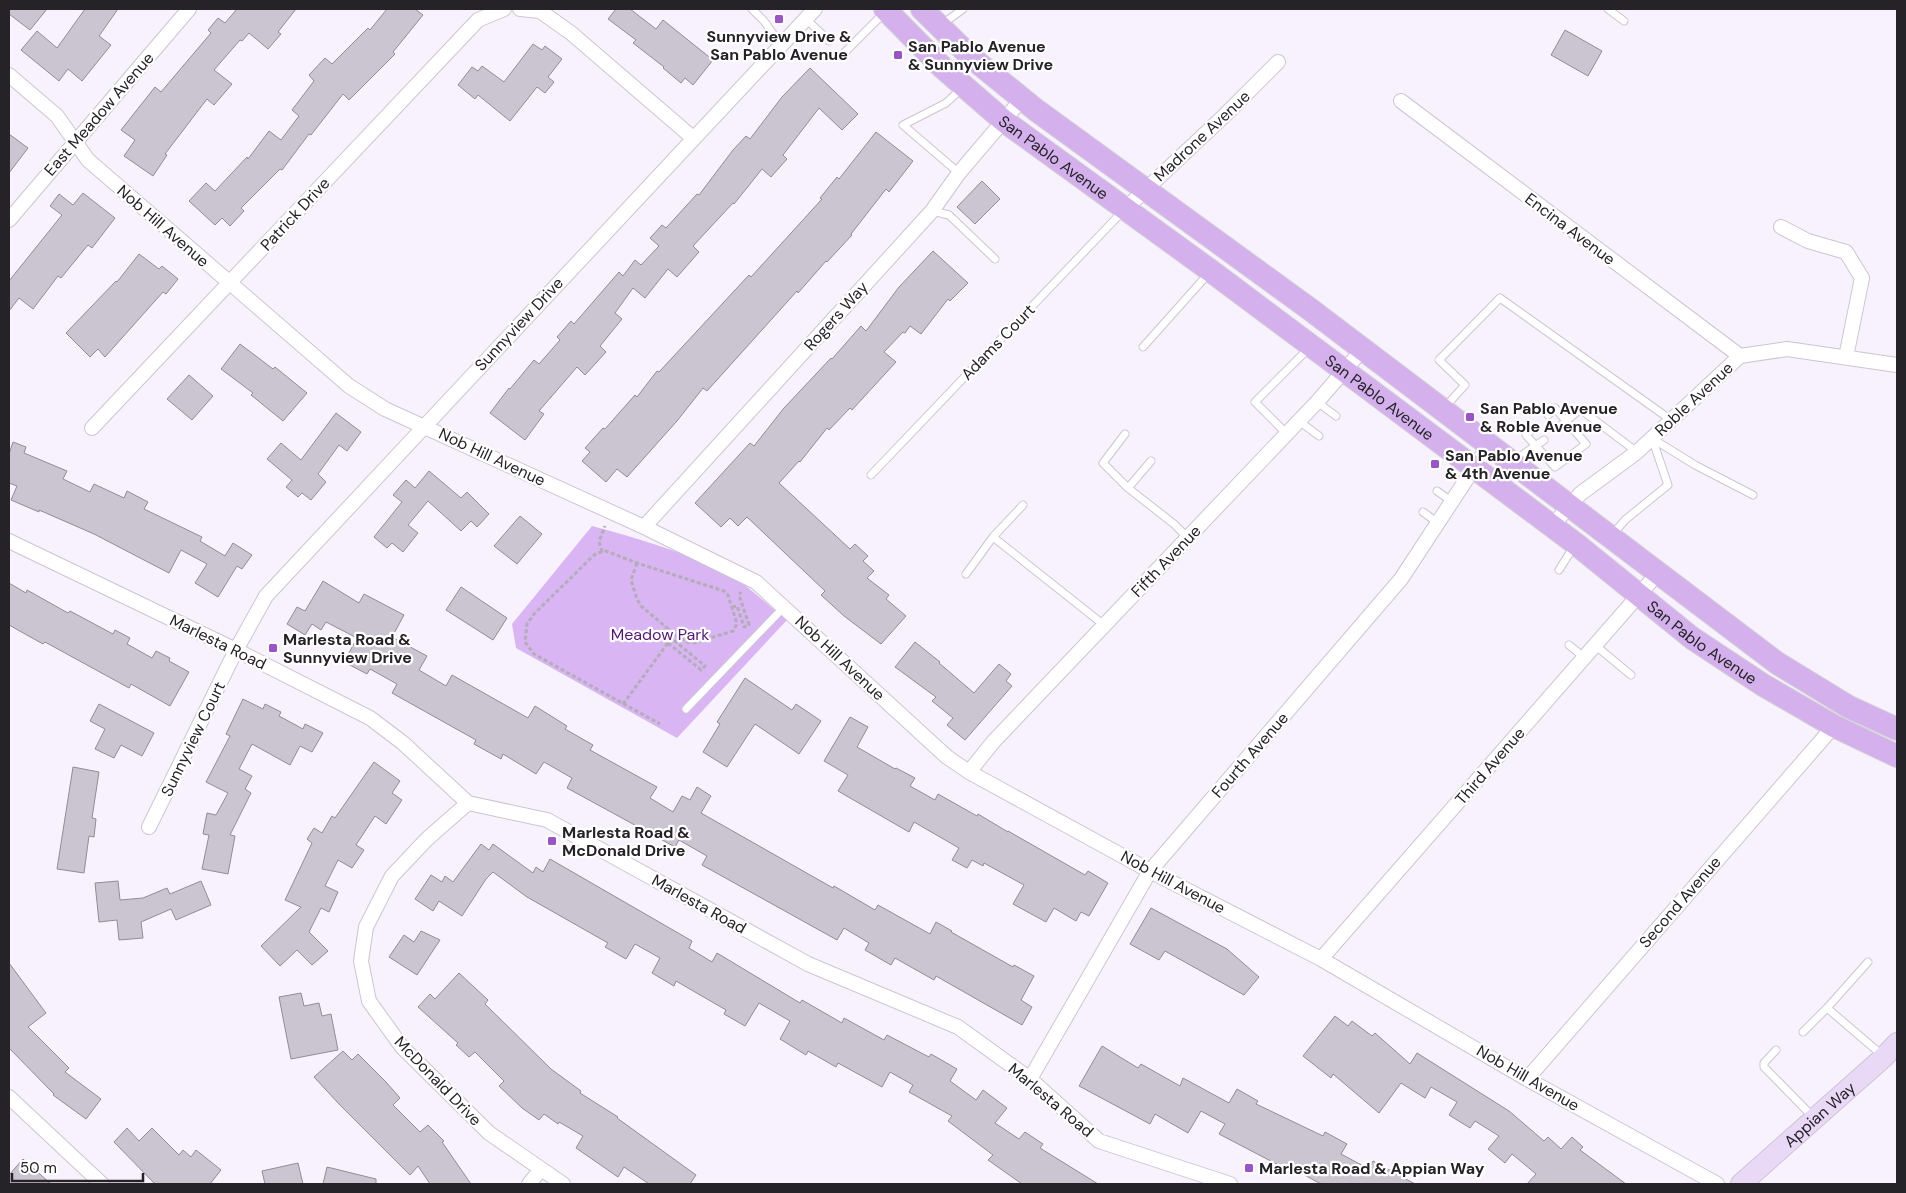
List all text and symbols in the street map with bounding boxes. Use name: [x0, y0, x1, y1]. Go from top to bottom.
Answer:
marker: Sunnyview Drive & San Pablo Avenue: [773, 13, 785, 25]
place label: Sunnyview Drive & San Pablo Avenue: [706, 26, 852, 65]
place label: San Pablo Avenue & Sunnyview Drive: [908, 36, 1053, 75]
street label: East Meadow Avenue: [39, 48, 159, 180]
marker: San Pablo Avenue & Sunnyview Drive: [892, 49, 904, 61]
street label: Madrone Avenue: [1149, 86, 1255, 186]
street label: San Pablo Avenue: [995, 110, 1113, 204]
street label: Patrick Drive: [256, 173, 334, 255]
street label: Nob Hill Avenue: [113, 180, 213, 272]
street label: Encina Avenue: [1521, 188, 1619, 270]
street label: Sunnyview Drive: [470, 273, 568, 375]
street label: Rogers Way: [799, 277, 873, 355]
street label: Adams Court: [956, 300, 1040, 384]
street label: San Pablo Avenue: [1321, 350, 1439, 445]
street label: Roble Avenue: [1650, 357, 1738, 441]
place label: San Pablo Avenue & Roble Avenue: [1480, 398, 1618, 437]
marker: San Pablo Avenue & Roble Avenue: [1464, 411, 1476, 423]
street label: Nob Hill Avenue: [435, 423, 549, 491]
place label: San Pablo Avenue & 4th Avenue: [1445, 445, 1583, 484]
marker: San Pablo Avenue & 4th Avenue: [1429, 458, 1441, 470]
street label: Fifth Avenue: [1127, 521, 1205, 601]
street label: San Pablo Avenue: [1643, 595, 1761, 689]
street label: Marlesta Road: [166, 610, 270, 674]
street label: Nob Hill Avenue: [791, 611, 889, 705]
park label: Meadow Park: [611, 624, 709, 645]
place label: Marlesta Road & Sunnyview Drive: [283, 629, 412, 668]
marker: Marlesta Road & Sunnyview Drive: [267, 642, 279, 654]
street label: Sunnyview Court: [156, 678, 230, 800]
street label: Fourth Avenue: [1207, 708, 1293, 802]
street label: Third Avenue: [1450, 723, 1530, 809]
place label: Marlesta Road & McDonald Drive: [562, 822, 690, 861]
marker: Marlesta Road & McDonald Drive: [546, 835, 558, 847]
street label: Nob Hill Avenue: [1117, 846, 1229, 918]
street label: Second Avenue: [1634, 852, 1726, 952]
street label: Marlesta Road: [648, 869, 750, 939]
street label: McDonald Drive: [390, 1032, 486, 1130]
street label: Nob Hill Avenue: [1473, 1040, 1583, 1116]
street label: Marlesta Road: [1004, 1058, 1098, 1142]
street label: Appian Way: [1779, 1077, 1860, 1152]
scale bar: [12, 1150, 144, 1182]
text: 50 m: [20, 1158, 57, 1178]
place label: Marlesta Road & Appian Way: [1259, 1158, 1485, 1179]
marker: Marlesta Road & Appian Way: [1243, 1162, 1255, 1174]

